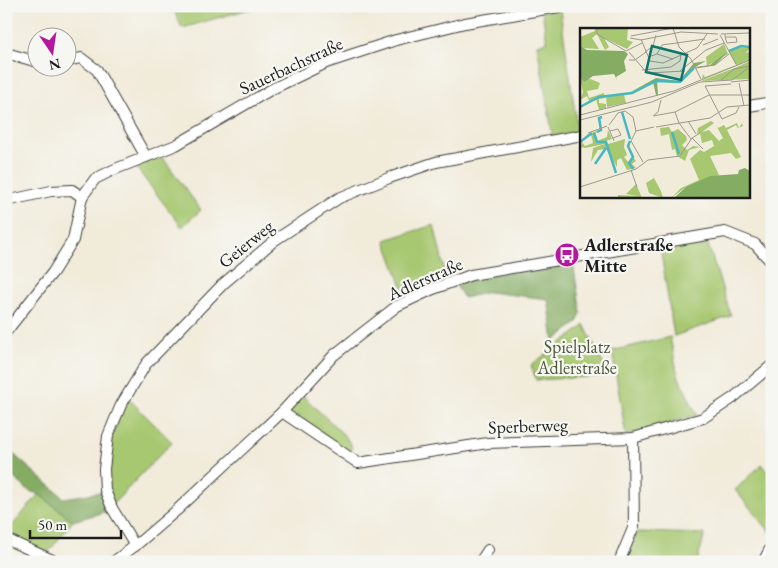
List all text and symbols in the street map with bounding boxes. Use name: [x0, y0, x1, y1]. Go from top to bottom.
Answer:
north arrow: [28, 28, 78, 78]
inset map: [580, 28, 750, 198]
street label: Sauerbachstraße: [235, 32, 346, 100]
text: N: [47, 55, 62, 75]
street label: Geierweg: [213, 214, 278, 273]
place label: Adlerstraße Mitte: [583, 233, 673, 277]
bus stop icon: Adlerstraße Mitte: [554, 242, 580, 268]
street label: Adlerstraße: [383, 252, 466, 306]
park label: Spielplatz Adlerstraße: [536, 335, 617, 379]
street label: Sperberweg: [488, 413, 568, 438]
scale bar: [30, 508, 121, 540]
text: 50 m: [38, 515, 67, 534]

